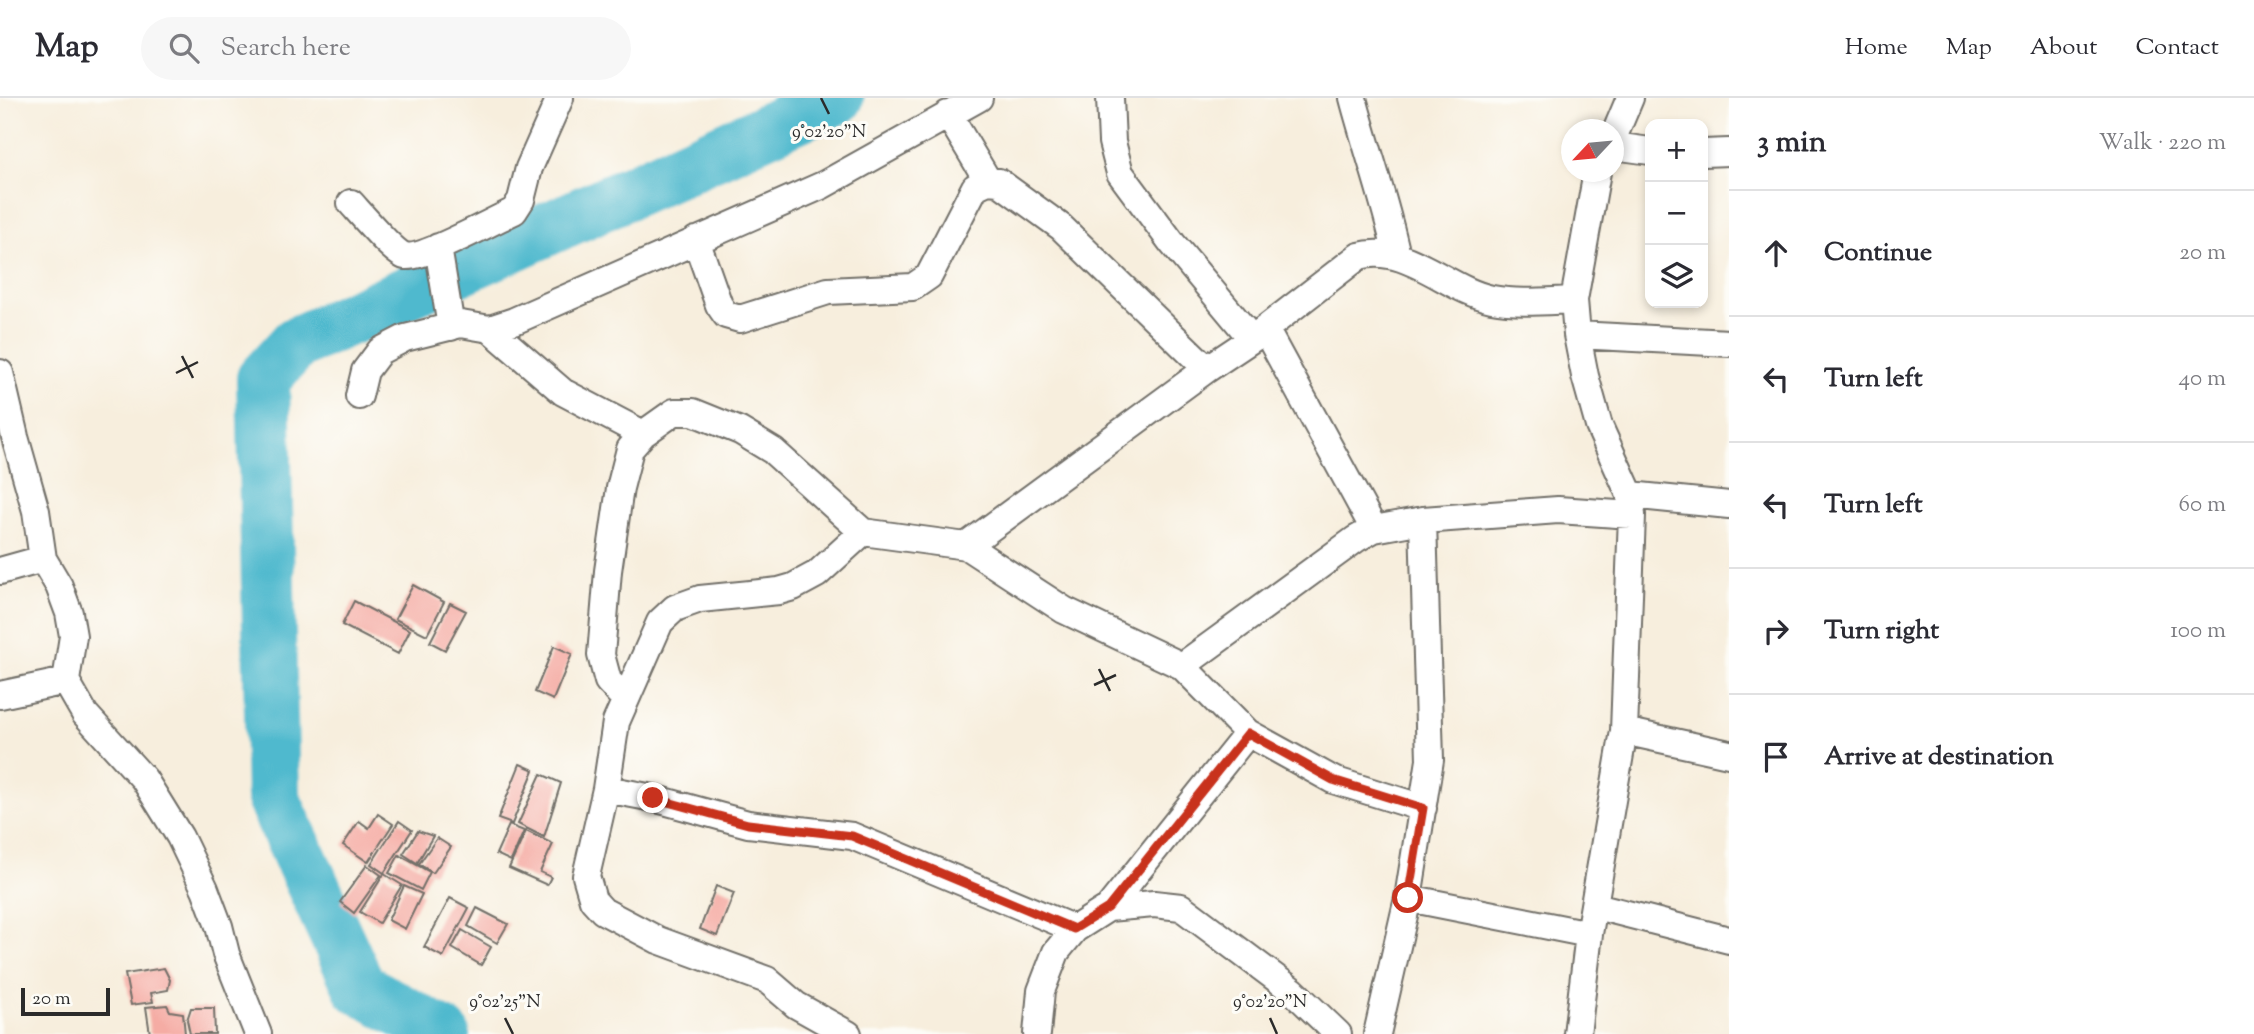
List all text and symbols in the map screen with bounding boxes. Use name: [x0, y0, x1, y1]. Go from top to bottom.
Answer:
search box: [141, 17, 631, 80]
text: Map: [35, 24, 99, 72]
icon: search: [165, 29, 203, 67]
text: Search here: [221, 30, 351, 67]
text: Home: [1845, 31, 1908, 65]
text: Map: [1946, 31, 1992, 65]
text: About: [2030, 31, 2097, 65]
text: Contact: [2135, 31, 2219, 65]
north arrow: [1561, 119, 1624, 182]
map controls: [1645, 119, 1708, 308]
button: +: [1645, 119, 1708, 182]
text: 9°02'20"N: [792, 120, 866, 146]
text: 3 min: [1757, 122, 1827, 165]
text: Walk · 220 m: [2099, 127, 2226, 160]
button: −: [1645, 182, 1708, 245]
icon: ahead: [1757, 234, 1795, 272]
text: Continue: [1824, 235, 1932, 272]
text: 20 m: [2179, 237, 2226, 270]
button: layers: [1645, 245, 1708, 308]
icon: left: [1757, 360, 1795, 398]
text: Turn left: [1824, 361, 1923, 398]
text: 40 m: [2179, 363, 2226, 396]
icon: left: [1757, 486, 1795, 524]
text: Turn left: [1824, 487, 1923, 524]
text: 60 m: [2178, 489, 2226, 522]
icon: right: [1757, 612, 1795, 650]
text: Turn right: [1824, 613, 1939, 650]
text: 100 m: [2170, 615, 2226, 648]
icon: arrive: [1757, 738, 1795, 776]
text: Arrive at destination: [1824, 739, 2054, 776]
route end: [637, 782, 668, 813]
route start: [1392, 882, 1423, 913]
scale bar: [21, 985, 110, 1017]
text: 20 m: [32, 986, 71, 1013]
text: 9°02'25"N: [469, 990, 541, 1016]
text: 9°02'20"N: [1233, 990, 1307, 1016]

